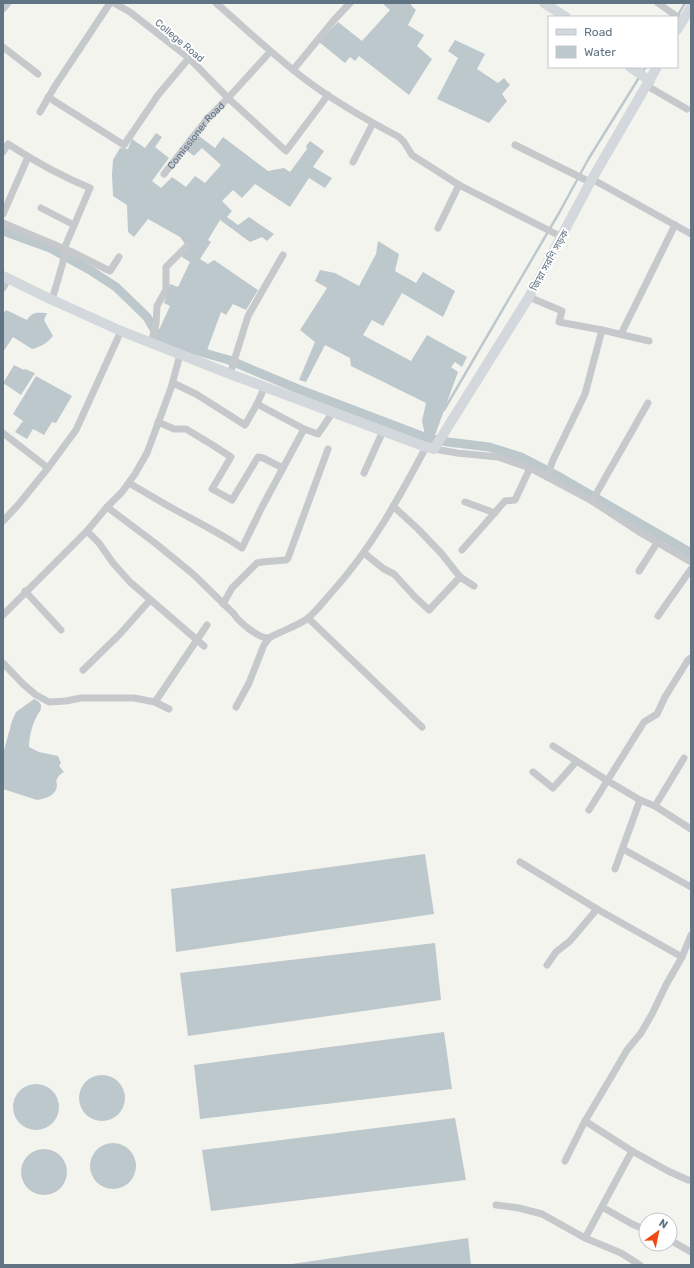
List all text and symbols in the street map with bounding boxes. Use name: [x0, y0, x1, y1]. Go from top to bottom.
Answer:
legend: [548, 16, 678, 68]
street label: College Road: [152, 17, 206, 65]
text: Road: [584, 25, 612, 39]
text: Water: [584, 45, 616, 59]
street label: Comissioner Road: [165, 100, 228, 172]
street label: জিয়া সরণি সড়ক: [528, 227, 572, 294]
north arrow: [638, 1212, 678, 1252]
text: N: [656, 1216, 670, 1232]

